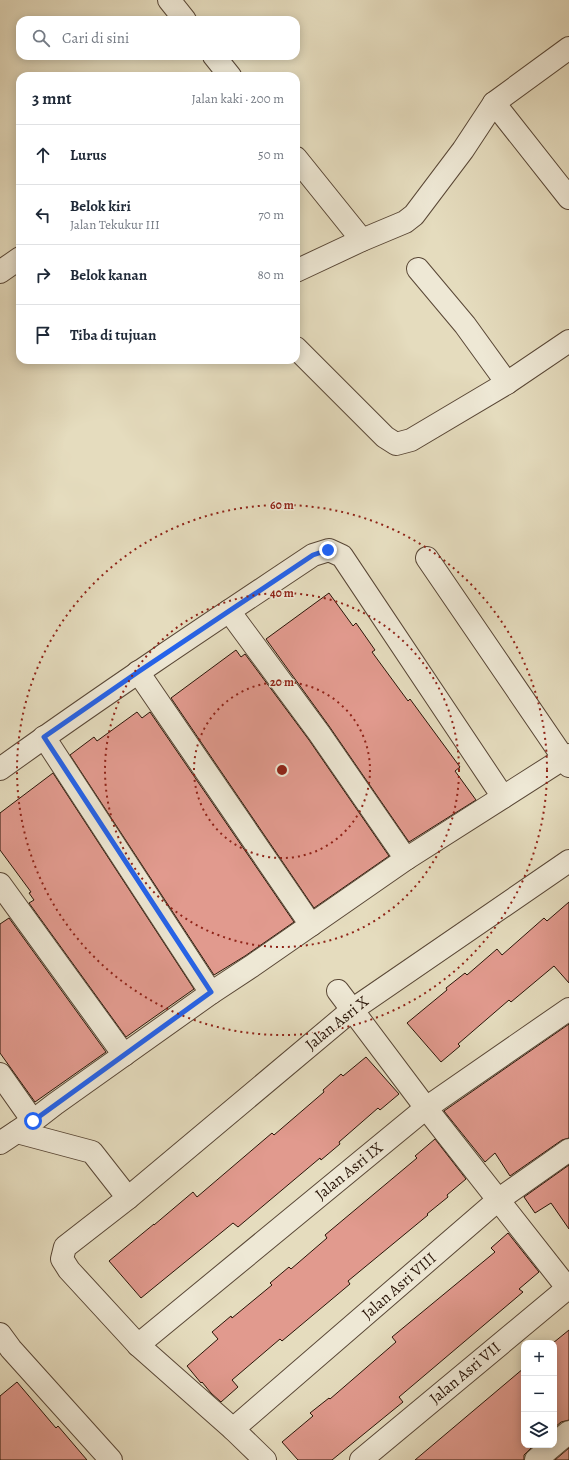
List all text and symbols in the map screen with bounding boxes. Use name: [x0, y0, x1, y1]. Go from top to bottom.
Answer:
search box: [16, 16, 300, 60]
icon: search: [30, 27, 52, 49]
text: Cari di sini: [62, 28, 129, 48]
text: 3 mnt: [32, 87, 72, 110]
text: Jalan kaki · 200 m: [192, 90, 284, 107]
icon: ahead: [32, 144, 54, 166]
text: Lurus: [70, 145, 107, 165]
text: 50 m: [258, 146, 284, 163]
text: Belok kiri: [70, 196, 131, 216]
icon: left: [32, 204, 54, 226]
text: 70 m: [258, 206, 284, 223]
text: Jalan Tekukur III: [70, 216, 160, 233]
icon: right: [32, 264, 54, 286]
text: Belok kanan: [70, 265, 147, 285]
text: 80 m: [257, 266, 284, 283]
icon: arrive: [32, 324, 54, 346]
text: Tiba di tujuan: [70, 325, 156, 345]
text: 60 m: [270, 497, 294, 513]
route end: [319, 541, 337, 559]
text: 40 m: [270, 585, 294, 601]
text: 20 m: [270, 674, 294, 690]
centre of rings: [275, 763, 289, 777]
street label: Jalan Asri X: [301, 990, 374, 1055]
route start: [24, 1112, 42, 1130]
street label: Jalan Asri IX: [310, 1137, 388, 1205]
street label: Jalan Asri VIII: [357, 1247, 441, 1325]
street label: Jalan Asri VII: [425, 1337, 505, 1409]
map controls: [521, 1340, 557, 1448]
button: +: [521, 1340, 557, 1376]
button: −: [521, 1376, 557, 1412]
button: layers: [521, 1412, 557, 1448]

